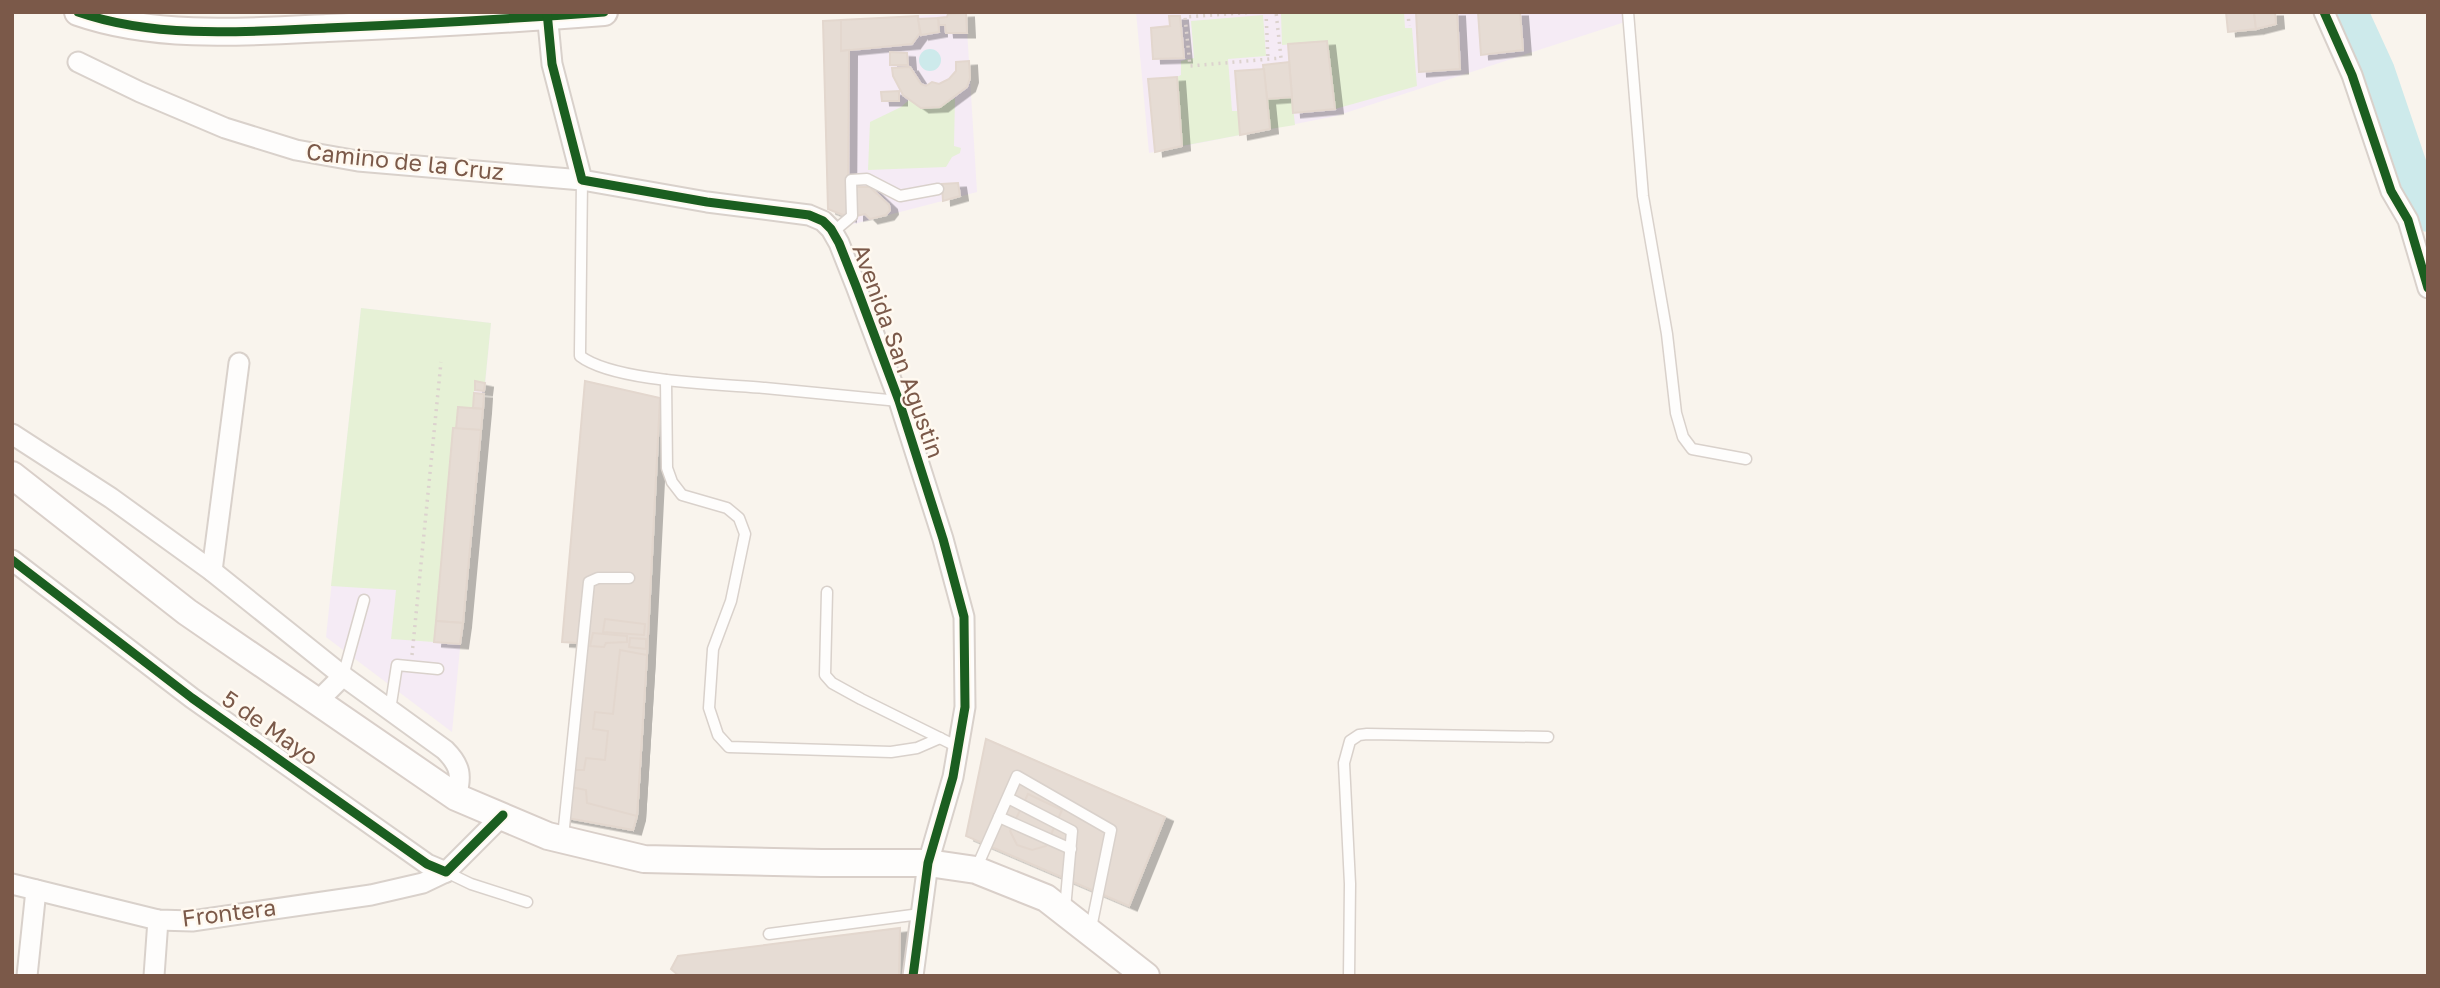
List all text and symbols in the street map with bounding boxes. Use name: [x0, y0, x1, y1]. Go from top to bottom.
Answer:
street label: Camino de la Cruz: [305, 137, 505, 185]
street label: Avenida San Agustin: [847, 240, 951, 461]
street label: 5 de Mayo: [217, 684, 324, 770]
street label: Frontera: [180, 892, 277, 932]

